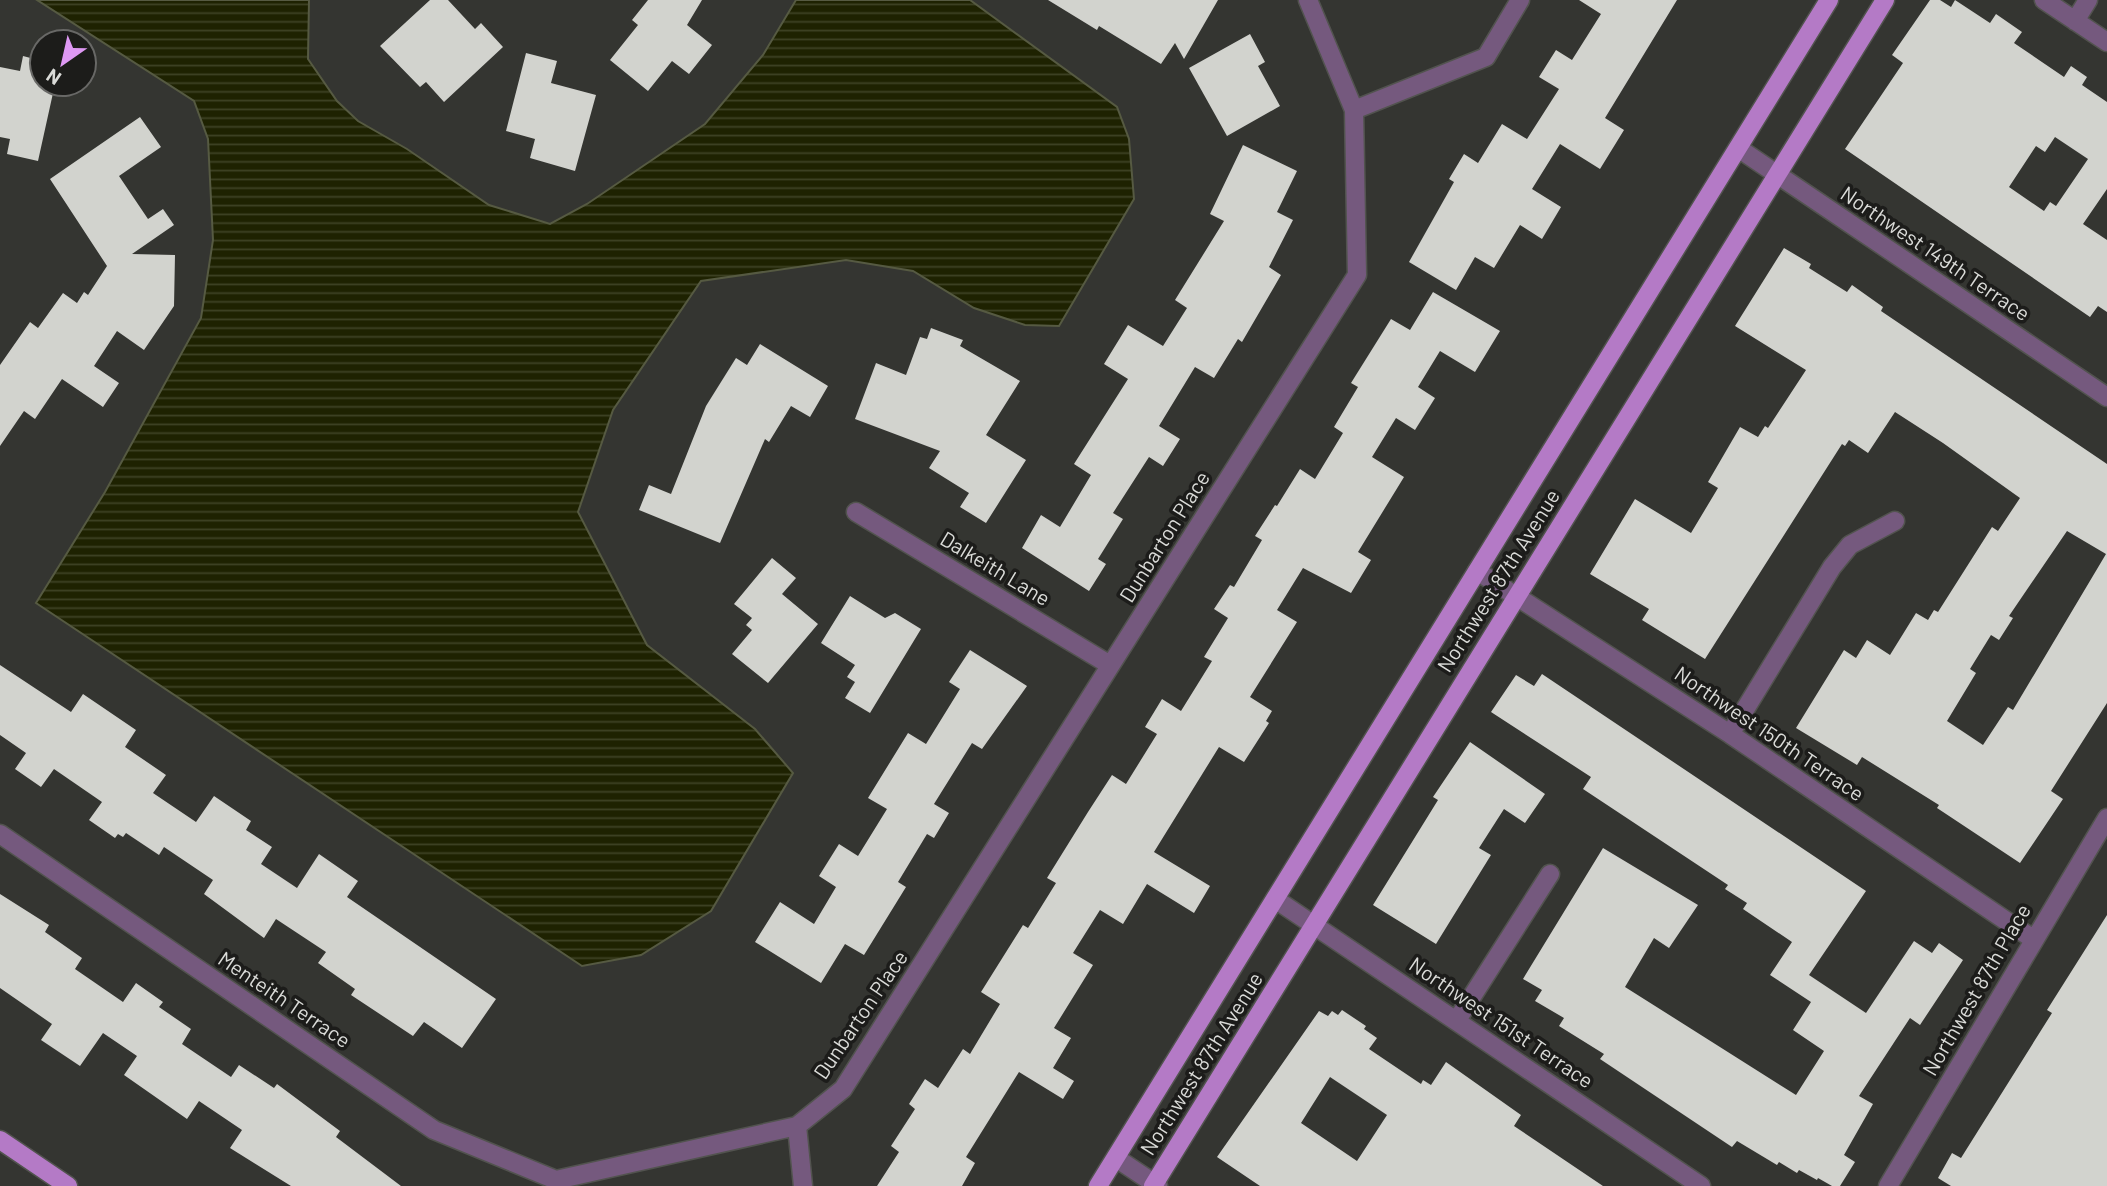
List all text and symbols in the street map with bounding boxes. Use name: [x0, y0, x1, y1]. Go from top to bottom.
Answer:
north arrow: [28, 28, 98, 98]
text: N: [42, 64, 65, 91]
street label: Northwest 149th Terrace: [1836, 180, 2035, 325]
street label: Dunbarton Place: [1113, 466, 1214, 606]
street label: Northwest 87th Avenue: [1431, 484, 1564, 676]
street label: Dalkeith Lane: [936, 525, 1055, 610]
street label: Northwest 150th Terrace: [1670, 660, 1869, 805]
street label: Northwest 87th Place: [1916, 899, 2035, 1080]
street label: Menteith Terrace: [214, 945, 356, 1052]
street label: Dunbarton Place: [808, 945, 912, 1083]
street label: Northwest 151st Terrace: [1405, 951, 1599, 1093]
street label: Northwest 87th Avenue: [1134, 967, 1267, 1159]

